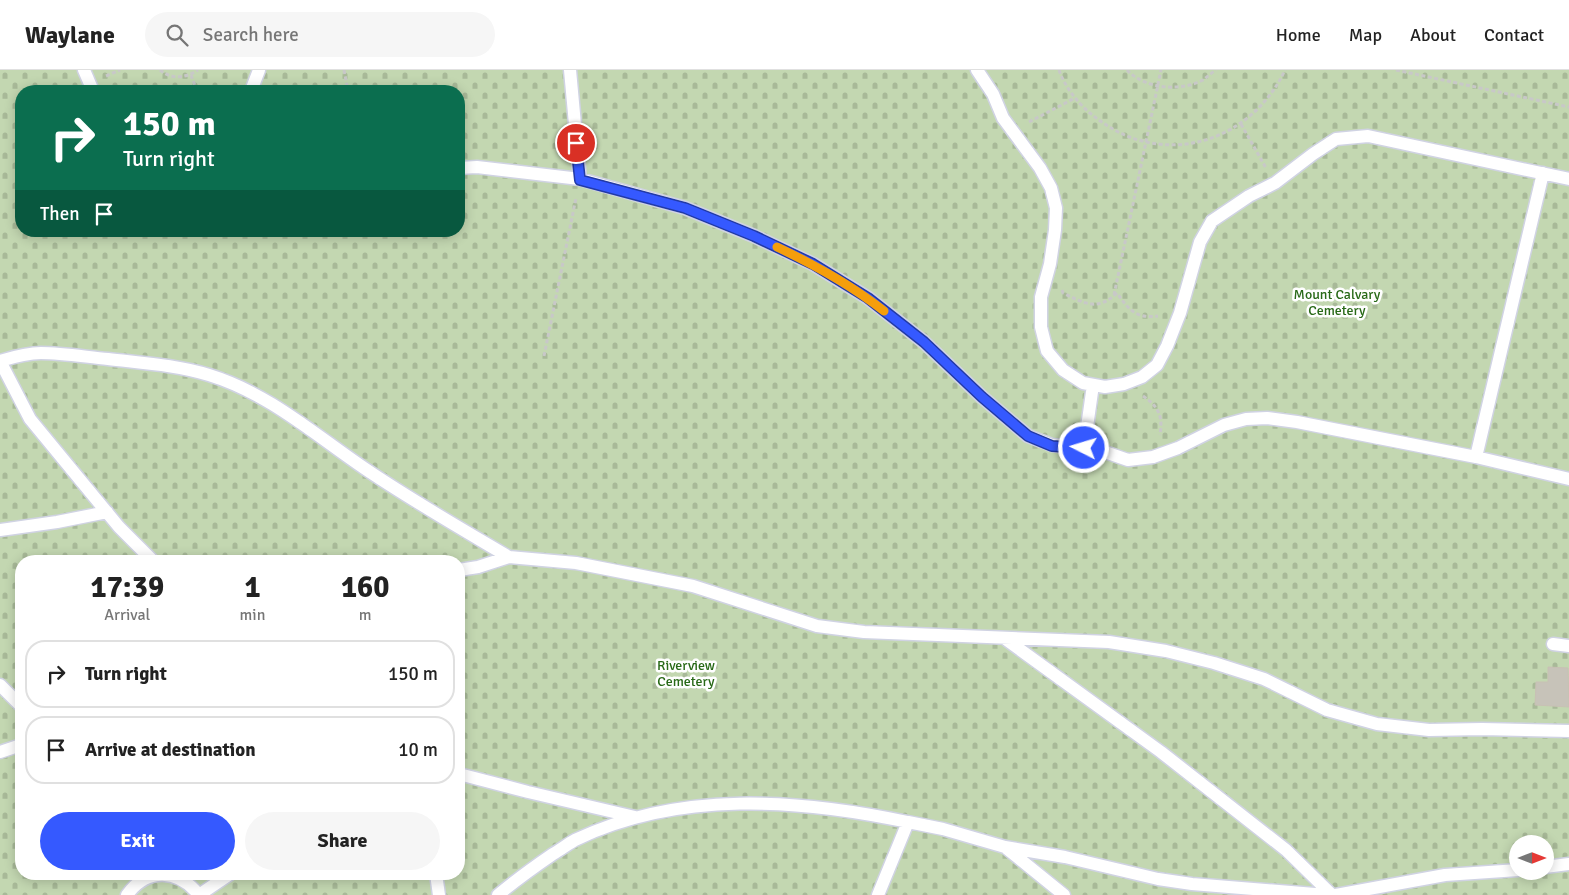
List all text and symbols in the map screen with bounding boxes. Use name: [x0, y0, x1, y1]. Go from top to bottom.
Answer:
search box: [145, 12, 495, 57]
text: Waylane: [25, 20, 115, 50]
icon: search: [163, 21, 191, 49]
text: Search here: [203, 23, 299, 47]
text: Home: [1276, 24, 1321, 46]
text: Map: [1349, 24, 1382, 46]
text: About: [1410, 24, 1456, 46]
text: Contact: [1484, 24, 1544, 46]
text: 150 m: [123, 102, 216, 145]
icon: right: [40, 105, 105, 170]
pin: [555, 122, 597, 164]
icon: arrive: [562, 129, 590, 157]
text: Turn right: [123, 145, 215, 172]
icon: arrive: [90, 200, 118, 228]
text: Then: [40, 202, 80, 226]
park label: Mount Calvary Cemetery: [1294, 286, 1381, 319]
position arrow: [1057, 421, 1109, 473]
text: 17:39: [90, 569, 164, 606]
text: 1: [244, 569, 261, 606]
text: 160: [341, 569, 389, 606]
text: Arrival: [104, 605, 150, 625]
text: min: [240, 605, 265, 625]
text: m: [359, 605, 372, 625]
park label: Riverview Cemetery: [657, 657, 715, 690]
icon: right: [42, 660, 70, 688]
text: Turn right: [85, 662, 167, 686]
text: 150 m: [388, 662, 438, 686]
icon: arrive: [42, 736, 70, 764]
text: Arrive at destination: [85, 738, 256, 762]
text: 10 m: [398, 738, 438, 762]
button: Exit: [40, 812, 235, 870]
button: Share: [245, 812, 440, 870]
north arrow: [1509, 835, 1554, 880]
map controls: [1509, 835, 1554, 880]

